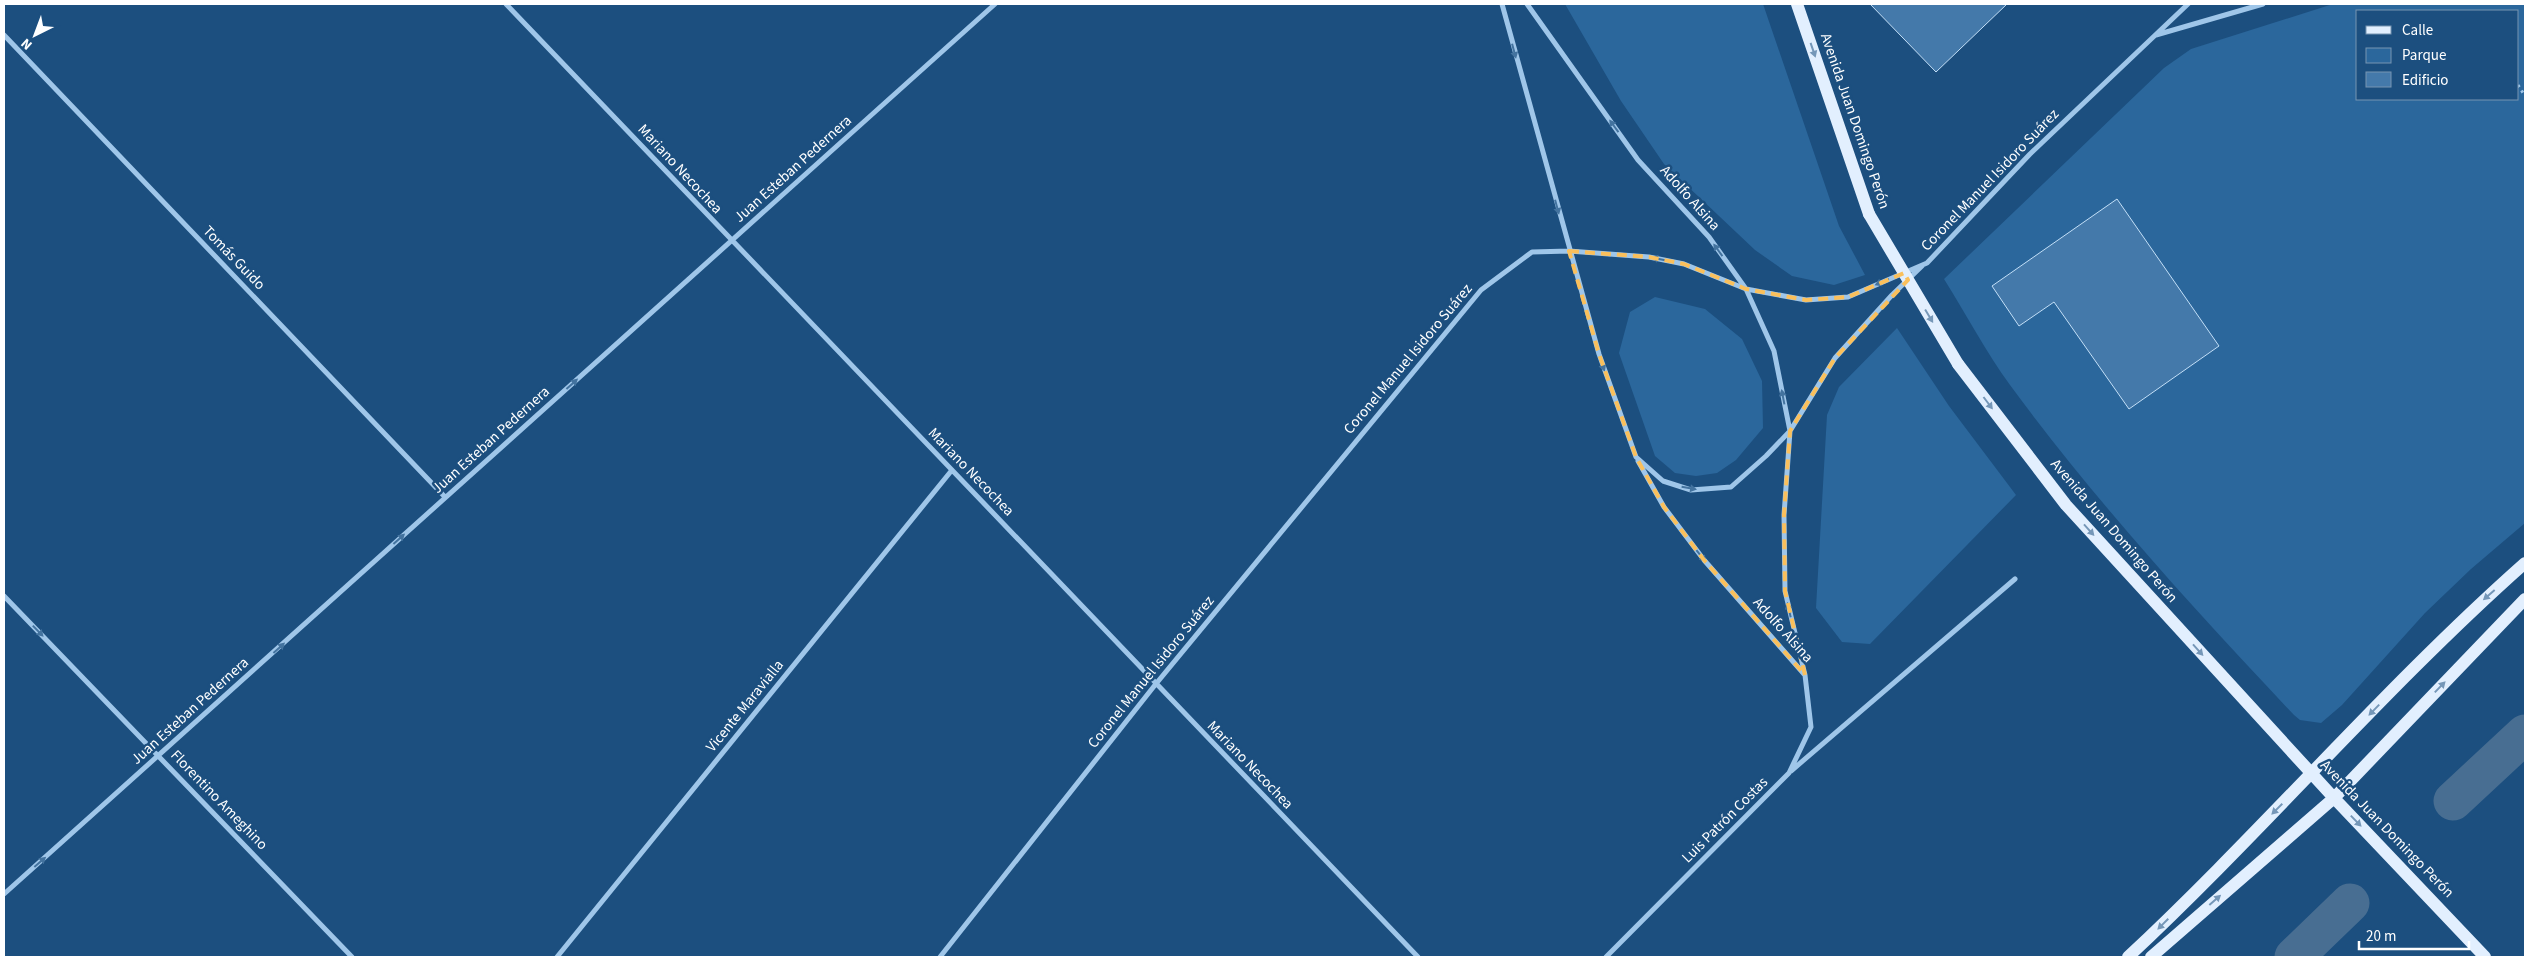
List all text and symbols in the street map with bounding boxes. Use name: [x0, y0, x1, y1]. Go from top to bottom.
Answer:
north arrow: [10, 10, 60, 60]
legend: [2356, 10, 2519, 100]
text: Calle: [2402, 20, 2433, 41]
street label: Avenida Juan Domingo Perón: [1815, 30, 1895, 212]
text: N: [17, 33, 37, 54]
one-way arrow: [1511, 43, 1519, 58]
one-way arrow: [1809, 43, 1817, 58]
text: Parque: [2402, 45, 2446, 66]
text: Edificio: [2402, 70, 2449, 91]
street label: Coronel Manuel Isidoro Suárez: [1916, 104, 2064, 256]
street label: Juan Esteban Pedernera: [730, 110, 856, 228]
street label: Mariano Necochea: [633, 119, 727, 219]
one-way arrow: [1609, 119, 1619, 132]
street label: Adolfo Alsina: [1655, 161, 1725, 235]
one-way arrow: [1554, 200, 1562, 215]
street label: Tomás Guido: [198, 221, 270, 295]
one-way arrow: [1713, 243, 1723, 257]
one-way arrow: [1651, 255, 1666, 263]
street label: Coronel Manuel Isidoro Suárez: [1339, 279, 1477, 439]
one-way arrow: [1875, 279, 1889, 287]
one-way arrow: [1925, 310, 1934, 323]
one-way arrow: [1599, 356, 1607, 371]
one-way arrow: [566, 378, 578, 390]
street label: Juan Esteban Pedernera: [428, 381, 554, 499]
one-way arrow: [1779, 389, 1787, 404]
one-way arrow: [1982, 396, 1993, 409]
street label: Mariano Necochea: [923, 423, 1019, 521]
street label: Avenida Juan Domingo Perón: [2046, 455, 2182, 607]
one-way arrow: [1682, 484, 1698, 492]
one-way arrow: [2083, 524, 2095, 536]
one-way arrow: [393, 533, 405, 545]
one-way arrow: [1696, 549, 1706, 563]
one-way arrow: [2482, 590, 2495, 601]
street label: Coronel Manuel Isidoro Suárez: [1083, 591, 1219, 753]
street label: Adolfo Alsina: [1748, 593, 1818, 667]
one-way arrow: [1785, 603, 1793, 618]
one-way arrow: [32, 625, 44, 637]
one-way arrow: [272, 643, 285, 654]
one-way arrow: [2193, 644, 2204, 657]
street label: Juan Esteban Pedernera: [127, 652, 253, 770]
street label: Vicente Maravialla: [701, 655, 789, 757]
one-way arrow: [2434, 681, 2446, 693]
one-way arrow: [2368, 704, 2380, 716]
street label: Mariano Necochea: [1202, 716, 1298, 814]
street label: Florentino Ameghino: [166, 745, 272, 855]
street label: Avenida Juan Domingo Perón: [2315, 755, 2459, 903]
street label: Luis Patrón Costas: [1677, 772, 1773, 868]
one-way arrow: [2272, 803, 2284, 815]
one-way arrow: [2350, 815, 2362, 827]
one-way arrow: [34, 856, 46, 868]
one-way arrow: [2209, 894, 2221, 906]
one-way arrow: [2157, 917, 2169, 929]
scale bar: [2359, 918, 2469, 950]
text: 20 m: [2366, 926, 2396, 947]

